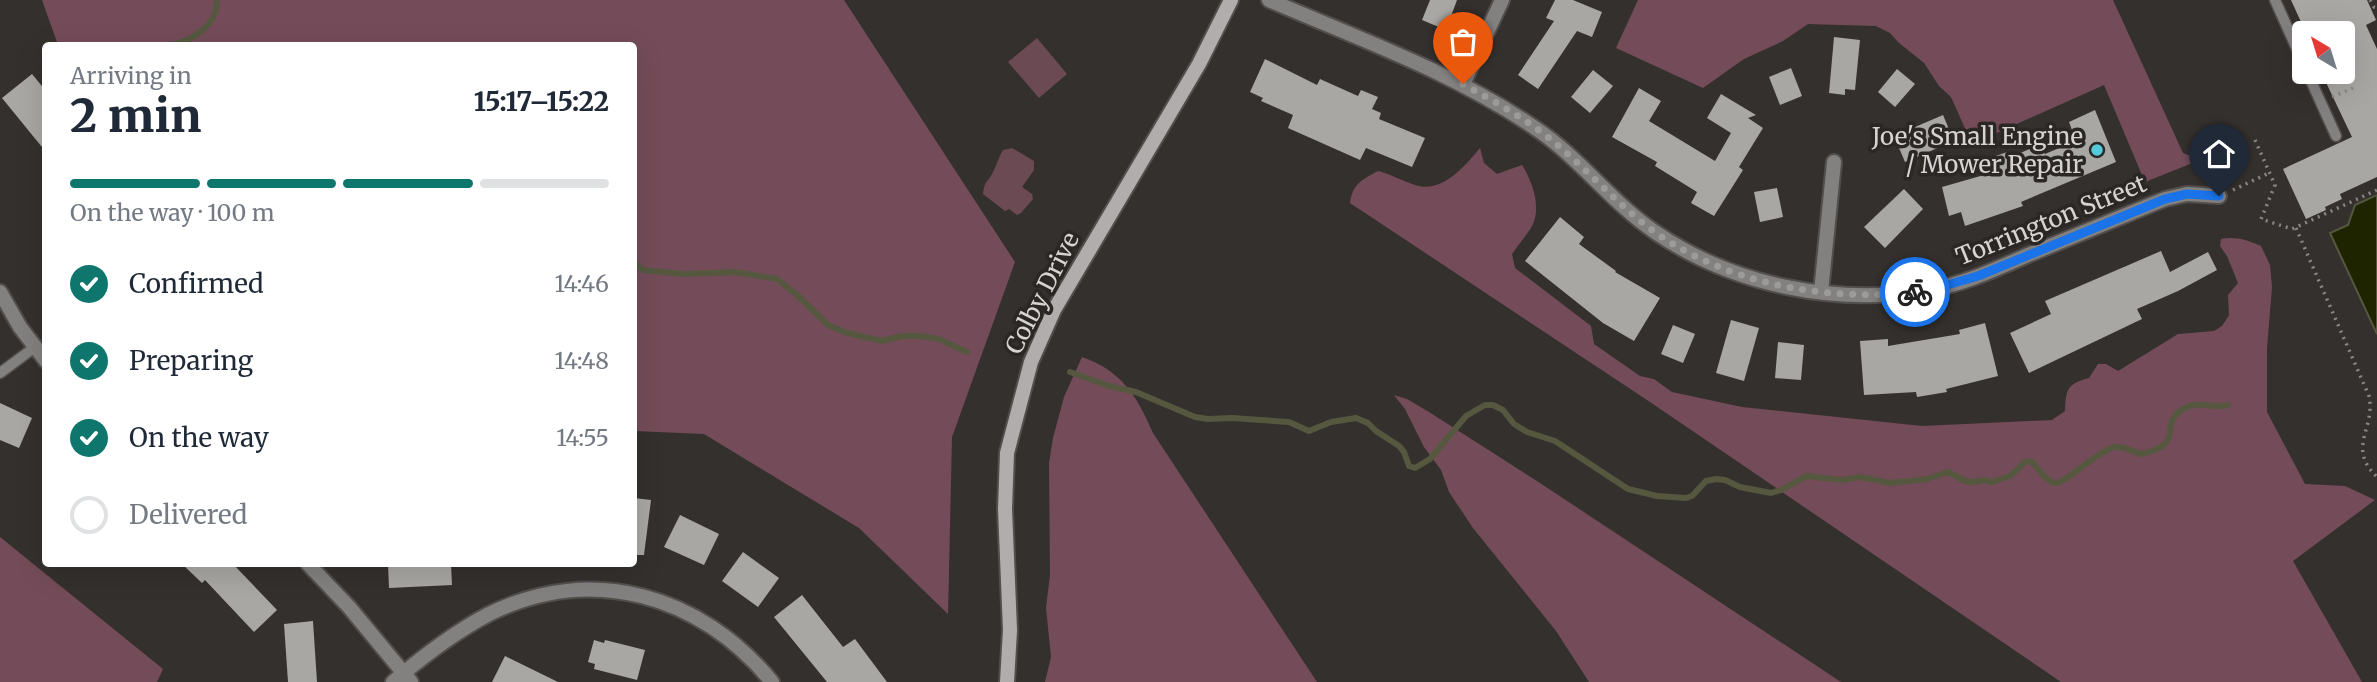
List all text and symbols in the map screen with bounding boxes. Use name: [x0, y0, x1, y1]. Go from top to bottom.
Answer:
pin: [1433, 12.0, 1493, 84]
north arrow: [2292, 21, 2356, 84]
map controls: [2292, 21, 2355, 84]
icon: bag: [1444, 23, 1482, 61]
text: Arriving in: [70, 61, 192, 90]
text: 15:17–15:22: [474, 85, 609, 118]
text: 2 min: [70, 87, 202, 145]
place label: Joe's Small Engine / Mower Repair: [1871, 121, 2083, 180]
pin: [2189, 124, 2249, 196]
icon: home: [2200, 135, 2238, 173]
marker: Joe's Small Engine / Mower Repair: [2089, 142, 2105, 158]
street label: Torrington Street: [1951, 167, 2151, 272]
text: On the way · 100 m: [70, 198, 275, 227]
street label: Colby Drive: [998, 227, 1086, 359]
courier: [1880, 257, 1950, 327]
icon: check: [70, 265, 108, 303]
text: Confirmed: [129, 267, 264, 300]
text: 14:46: [555, 269, 609, 298]
icon: bike: [1896, 273, 1934, 311]
icon: check: [70, 342, 108, 380]
text: Preparing: [129, 344, 253, 377]
text: 14:48: [555, 346, 609, 375]
icon: check: [70, 419, 108, 457]
text: On the way: [129, 421, 269, 454]
text: 14:55: [556, 423, 609, 452]
text: Delivered: [129, 498, 248, 531]

